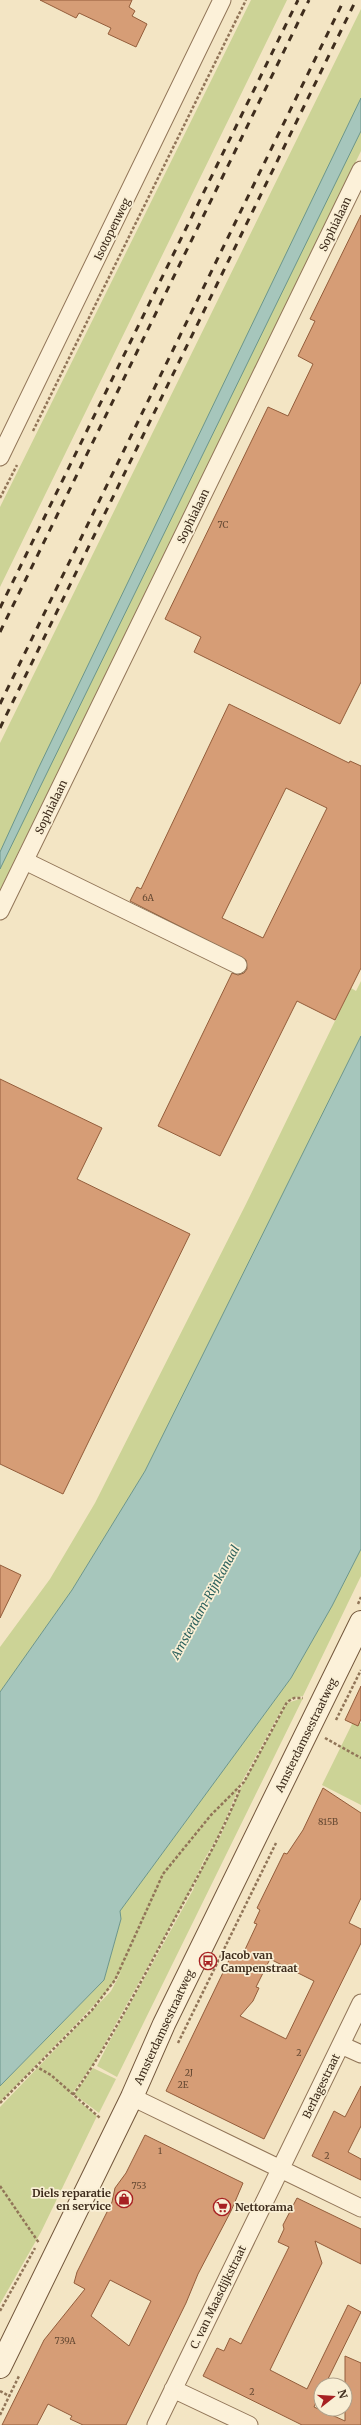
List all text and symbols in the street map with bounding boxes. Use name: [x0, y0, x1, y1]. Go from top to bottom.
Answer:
street label: Sophialaan: [316, 194, 355, 254]
street label: Isotopenweg: [91, 195, 133, 263]
street label: Sophialaan: [174, 486, 213, 546]
house number: 7C: [218, 519, 229, 530]
street label: Sophialaan: [32, 777, 71, 837]
house number: 6A: [142, 892, 155, 903]
water label: Amsterdam-Rijnkanaal: [167, 1542, 243, 1662]
street label: Amsterdamsestraatweg: [272, 1675, 340, 1796]
house number: 815B: [318, 1816, 338, 1827]
place label: Jacob van Campenstraat: [220, 1948, 298, 1975]
bus stop icon: Jacob van Campenstraat: [198, 1951, 218, 1971]
street label: Amsterdamsestraatweg: [131, 1967, 197, 2088]
house number: 2: [296, 2047, 302, 2058]
street label: Berlagestraat: [299, 2051, 343, 2121]
house number: 2J: [185, 2067, 194, 2078]
house number: 2E: [178, 2079, 189, 2090]
house number: 1: [158, 2145, 162, 2156]
house number: 2: [324, 2150, 330, 2161]
house number: 753: [132, 2180, 146, 2191]
place label: Diels reparatie en service: [32, 2186, 111, 2213]
shop icon: Diels reparatie en service: [114, 2189, 134, 2209]
supermarket icon: Nettorama: [212, 2197, 232, 2217]
place label: Nettorama: [235, 2200, 293, 2214]
street label: C. van Maasdijkstraat: [187, 2242, 249, 2351]
house number: 739A: [54, 2335, 76, 2346]
north arrow: [313, 2377, 353, 2417]
house number: 2: [249, 2386, 255, 2397]
text: N: [335, 2388, 351, 2401]

